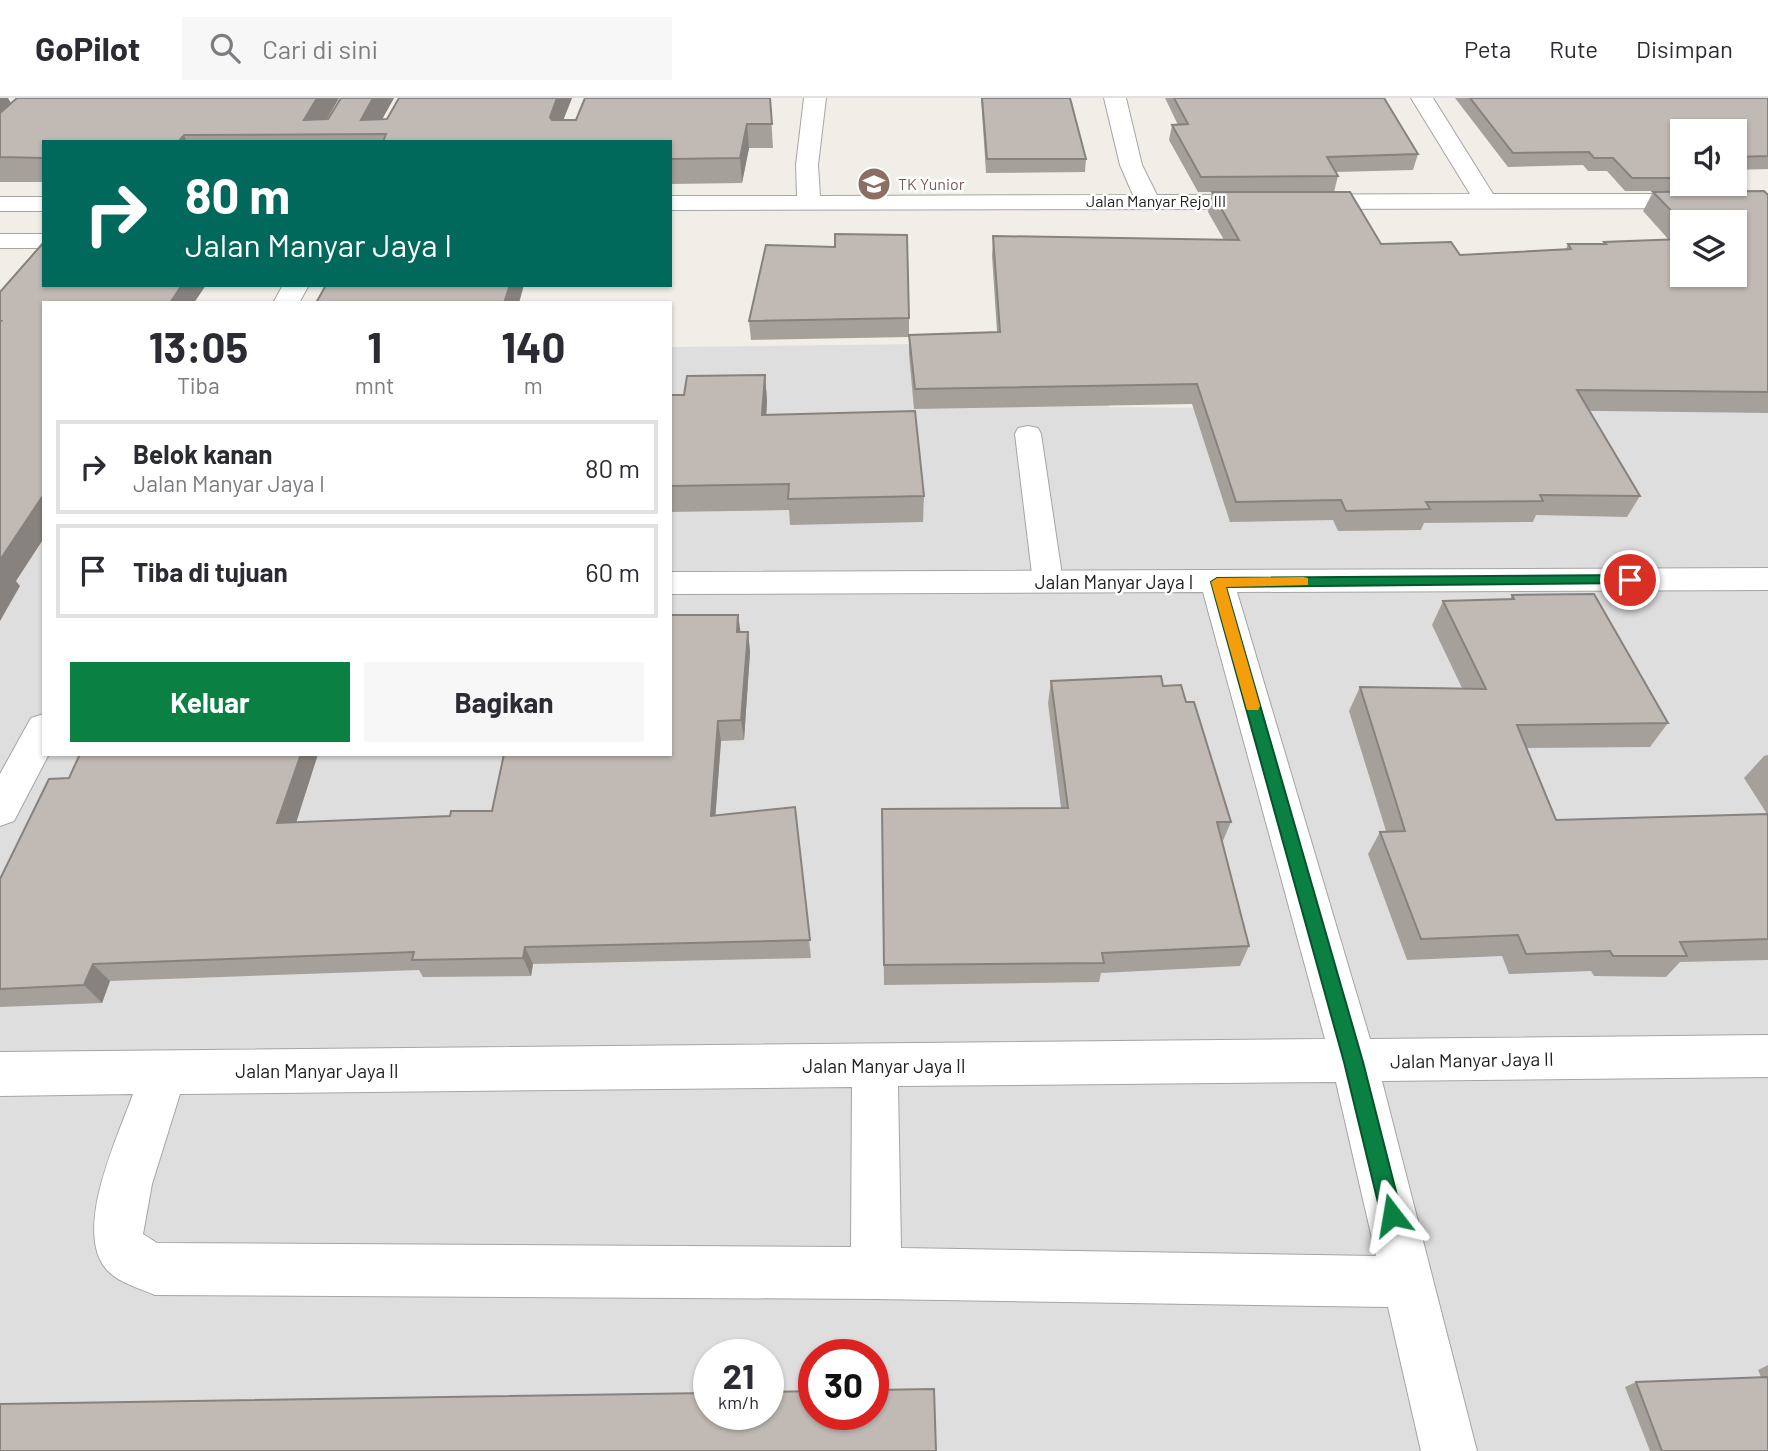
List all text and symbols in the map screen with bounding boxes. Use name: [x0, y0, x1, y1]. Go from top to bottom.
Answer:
search box: [182, 17, 672, 80]
text: GoPilot: [35, 28, 140, 68]
icon: search: [206, 29, 244, 67]
text: Cari di sini: [262, 33, 378, 64]
text: Peta: [1464, 34, 1511, 63]
text: Rute: [1549, 34, 1598, 63]
text: Disimpan: [1636, 34, 1733, 63]
map controls: [1670, 119, 1747, 287]
button: sound: [1670, 119, 1747, 196]
text: 80 m: [185, 165, 290, 224]
school or university icon: TK Yunior: [855, 165, 893, 203]
icon: right: [70, 168, 161, 259]
place label: TK Yunior: [898, 174, 965, 193]
street label: Jalan Manyar Rejo III: [1086, 191, 1226, 210]
button: layers: [1670, 210, 1747, 287]
text: Jalan Manyar Jaya I: [185, 225, 452, 263]
text: 13:05: [149, 321, 248, 371]
text: 1: [367, 321, 382, 371]
text: 140: [501, 321, 565, 371]
text: Tiba: [177, 371, 220, 399]
text: mnt: [355, 371, 395, 399]
text: m: [524, 371, 543, 399]
text: Belok kanan: [133, 438, 272, 469]
icon: right: [74, 448, 112, 486]
text: 80 m: [585, 452, 640, 483]
text: Jalan Manyar Jaya I: [133, 469, 325, 497]
pin: [1600, 550, 1660, 610]
icon: arrive: [74, 552, 112, 590]
text: Tiba di tujuan: [133, 556, 288, 587]
text: 60 m: [585, 556, 640, 587]
icon: arrive: [1611, 561, 1649, 599]
street label: Jalan Manyar Jaya I: [1035, 570, 1193, 593]
button: Keluar: [70, 662, 350, 742]
button: Bagikan: [364, 662, 644, 742]
street label: Jalan Manyar Jaya II: [1390, 1047, 1554, 1072]
street label: Jalan Manyar Jaya II: [802, 1054, 966, 1077]
street label: Jalan Manyar Jaya II: [235, 1059, 399, 1082]
position arrow: [1355, 1178, 1429, 1252]
speed limit sign: 30: [798, 1339, 889, 1430]
text: 21: [723, 1354, 754, 1396]
text: km/h: [718, 1391, 759, 1413]

